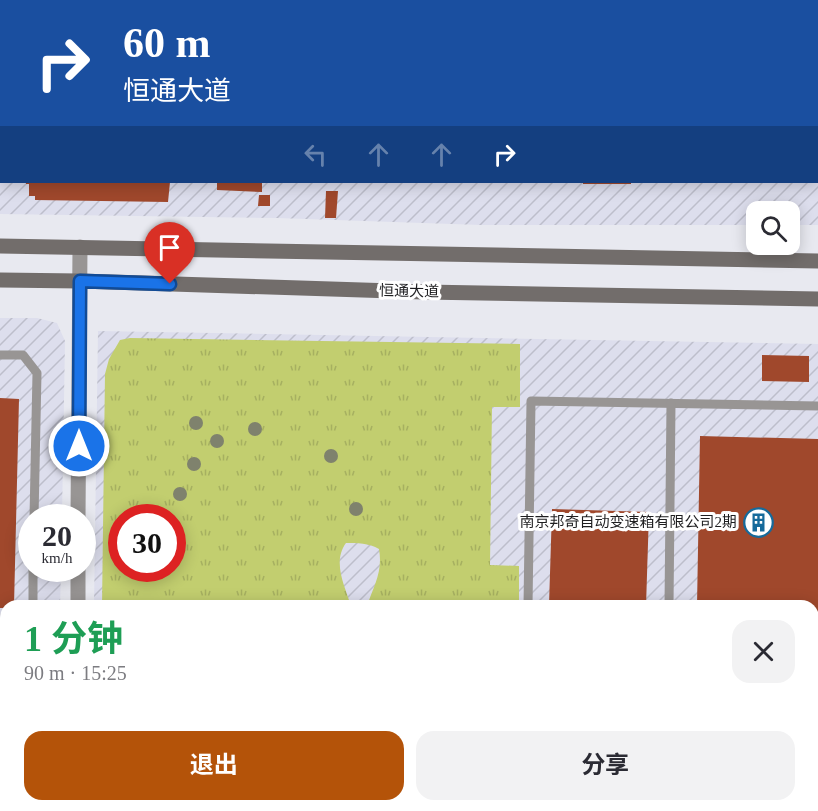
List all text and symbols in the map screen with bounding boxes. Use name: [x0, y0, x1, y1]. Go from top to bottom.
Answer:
text: 60 m: [123, 20, 211, 66]
icon: right: [24, 24, 102, 102]
text: 恒通大道: [123, 76, 231, 106]
icon: left: [299, 138, 332, 171]
icon: ahead: [362, 138, 395, 171]
icon: ahead: [425, 138, 458, 171]
icon: right: [488, 138, 521, 171]
map controls: [746, 201, 800, 255]
button: search: [746, 201, 800, 255]
pin: [144, 222, 195, 284]
icon: arrive: [153, 231, 186, 264]
street label: 恒通大道: [379, 282, 439, 300]
position arrow: [47, 414, 111, 478]
speed limit sign: 30: [108, 504, 186, 582]
building icon: 南京邦奇自动变速箱有限公司2期: [742, 506, 774, 538]
place label: 南京邦奇自动变速箱有限公司2期: [519, 514, 737, 530]
text: 20: [42, 519, 72, 552]
text: km/h: [42, 550, 72, 566]
text: 1 分钟: [24, 619, 123, 659]
button: close: [732, 620, 795, 683]
text: 90 m · 15:25: [24, 662, 127, 684]
button: 退出: [24, 731, 404, 800]
button: 分享: [416, 731, 795, 800]

